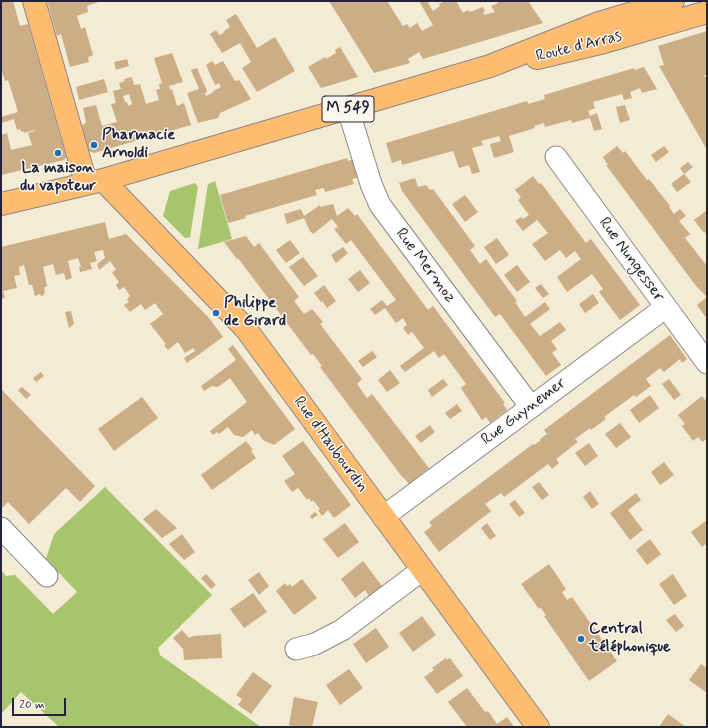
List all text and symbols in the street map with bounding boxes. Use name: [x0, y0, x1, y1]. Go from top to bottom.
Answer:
street label: Route d'Arras: [534, 27, 624, 67]
road number: M 549: [322, 96, 374, 122]
place label: Pharmacie Arnoldi: [102, 126, 175, 164]
marker: Pharmacie Arnoldi: [89, 140, 99, 150]
marker: La maison du vapoteur: [53, 148, 63, 158]
place label: La maison du vapoteur: [20, 159, 96, 197]
street label: Rue Nungesser: [594, 214, 668, 306]
street label: Rue Mermoz: [391, 225, 459, 307]
place label: Philippe de Girard: [224, 294, 286, 332]
marker: Philippe de Girard: [211, 308, 221, 318]
street label: Rue Guynemer: [478, 374, 570, 450]
street label: Rue d'Haubourdin: [289, 393, 371, 497]
place label: Central téléphonique: [589, 620, 671, 658]
marker: Central téléphonique: [576, 634, 586, 644]
scale bar: [14, 690, 68, 716]
text: 20 m: [19, 697, 45, 713]

